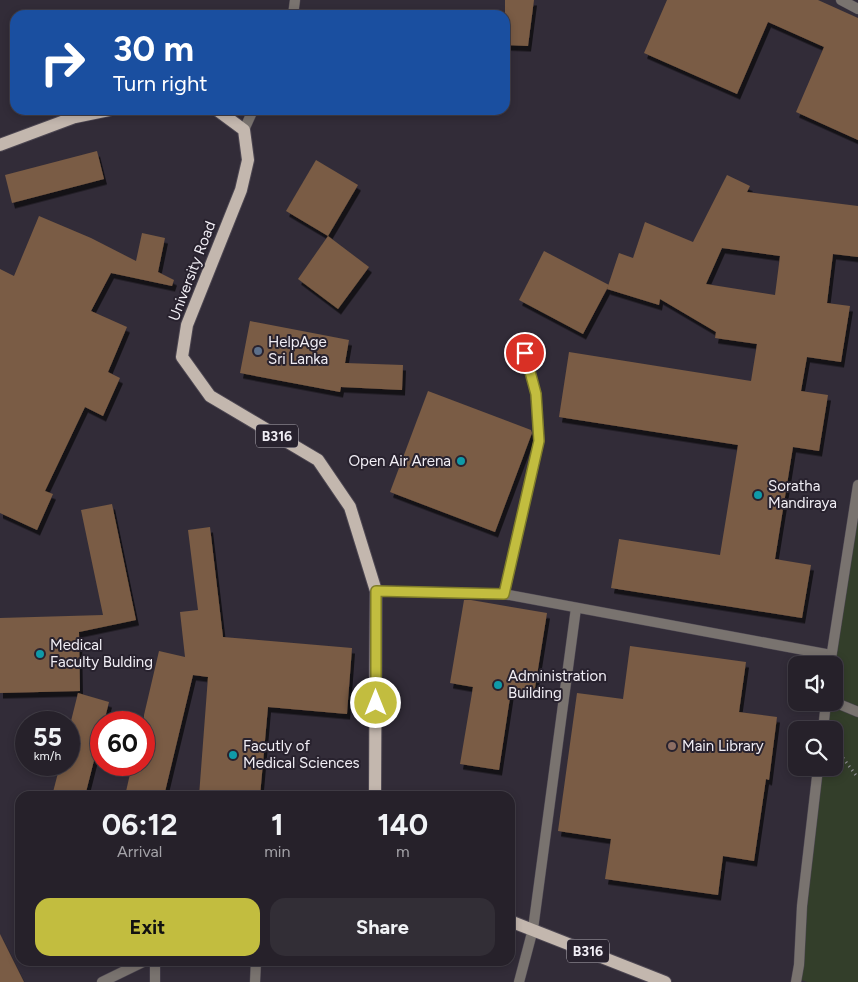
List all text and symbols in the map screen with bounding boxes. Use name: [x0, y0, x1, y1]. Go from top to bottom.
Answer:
text: 30 m: [113, 28, 194, 70]
icon: right: [30, 30, 95, 95]
text: Turn right: [113, 70, 208, 97]
street label: University Road: [165, 218, 219, 324]
pin: [504, 332, 546, 374]
place label: HelpAge Sri Lanka: [268, 333, 328, 368]
icon: arrive: [511, 339, 539, 367]
marker: HelpAge Sri Lanka: [252, 345, 264, 357]
road number: B316: [256, 424, 298, 448]
place label: Open Air Arena: [348, 452, 451, 470]
marker: Open Air Arena: [455, 455, 467, 467]
place label: Soratha Mandiraya: [768, 477, 837, 512]
marker: Soratha Mandiraya: [752, 489, 764, 501]
place label: Medical Faculty Bulding: [50, 636, 153, 671]
marker: Medical Faculty Bulding: [34, 648, 46, 660]
map controls: [788, 656, 843, 776]
button: sound: [788, 656, 843, 711]
place label: Administration Building: [508, 667, 607, 702]
position arrow: [349, 676, 401, 728]
marker: Administration Building: [492, 679, 504, 691]
speed limit sign: 60: [90, 711, 155, 776]
button: search: [788, 721, 843, 776]
text: 55: [33, 722, 62, 752]
place label: Facutly of Medical Sciences: [243, 737, 360, 772]
place label: Main Library: [682, 737, 764, 755]
marker: Main Library: [666, 740, 678, 752]
text: km/h: [34, 749, 61, 763]
marker: Facutly of Medical Sciences: [227, 749, 239, 761]
text: 06:12: [102, 806, 178, 843]
text: 1: [271, 806, 284, 843]
text: 140: [377, 806, 428, 843]
text: Arrival: [117, 842, 162, 861]
text: min: [264, 842, 291, 861]
text: m: [396, 842, 410, 861]
button: Exit: [35, 898, 260, 956]
button: Share: [270, 898, 495, 956]
road number: B316: [567, 939, 609, 962]

